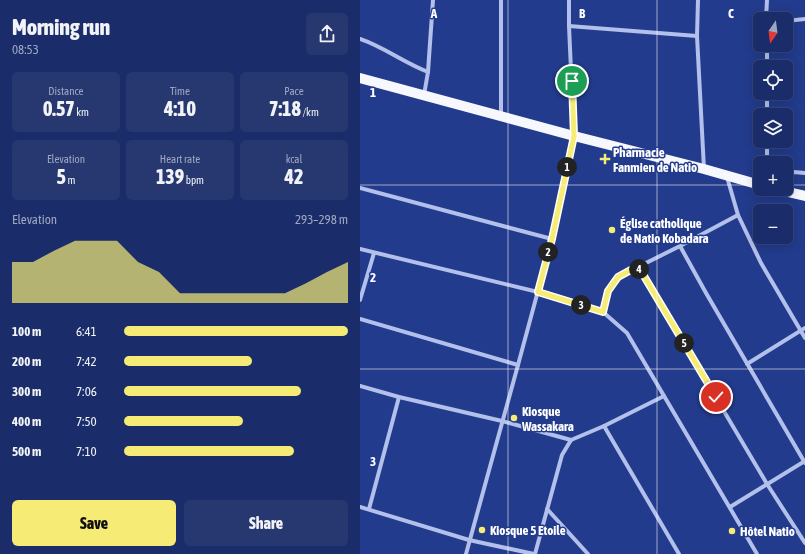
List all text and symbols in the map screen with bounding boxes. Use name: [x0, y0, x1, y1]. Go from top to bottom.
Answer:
text: A: [430, 6, 438, 21]
text: B: [579, 6, 586, 21]
text: C: [728, 6, 734, 21]
north arrow: [753, 12, 793, 52]
map controls: [753, 12, 793, 244]
button: share: [306, 13, 348, 55]
text: Morning run: [12, 14, 110, 40]
text: 08:53: [12, 42, 39, 57]
button: locate: [753, 60, 793, 100]
pin: [555, 64, 589, 98]
icon: arrive: [561, 70, 583, 92]
text: Distance: [48, 85, 84, 97]
text: Time: [170, 85, 190, 97]
text: Pace: [284, 85, 304, 97]
text: 1: [370, 85, 376, 100]
text: 0.57: [43, 97, 75, 120]
text: 4:10: [164, 97, 196, 120]
text: 7:18: [269, 97, 301, 120]
text: km: [75, 106, 89, 118]
text: /km: [301, 106, 319, 118]
button: layers: [753, 108, 793, 148]
place label: Pharmacie Fanmien de Natio: [613, 145, 697, 175]
text: Elevation: [47, 153, 85, 165]
text: Heart rate: [160, 153, 200, 165]
text: kcal: [286, 153, 302, 165]
marker: Pharmacie Fanmien de Natio: [600, 154, 610, 164]
button: +: [753, 156, 793, 196]
pin: 1: [557, 157, 577, 177]
text: 1: [564, 161, 570, 173]
text: 5: [57, 165, 66, 188]
text: 139: [156, 165, 184, 188]
text: 42: [285, 165, 303, 188]
text: m: [66, 174, 75, 186]
text: bpm: [184, 174, 204, 186]
button: −: [753, 204, 793, 244]
text: Elevation: [12, 212, 57, 227]
text: 293–298 m: [295, 212, 348, 227]
place label: Église catholique de Natio Kobadara: [620, 216, 708, 246]
marker: Église catholique de Natio Kobadara: [607, 225, 617, 235]
pin: 2: [538, 242, 558, 262]
text: 2: [545, 246, 551, 258]
pin: 4: [629, 259, 649, 279]
text: 4: [636, 263, 642, 275]
text: 2: [370, 270, 376, 285]
pin: 3: [571, 295, 591, 315]
text: 3: [578, 299, 584, 311]
text: 100 m: [12, 324, 41, 339]
text: 6:41: [76, 324, 97, 339]
pin: 5: [674, 333, 694, 353]
text: 5: [681, 337, 687, 349]
text: 200 m: [12, 354, 41, 369]
text: 7:42: [76, 354, 97, 369]
pin: [699, 380, 733, 414]
text: 300 m: [12, 384, 41, 399]
text: 7:06: [76, 384, 97, 399]
icon: check: [705, 386, 727, 408]
place label: Kiosque Wassakara: [521, 404, 574, 434]
marker: Kiosque Wassakara: [509, 413, 519, 423]
text: 400 m: [12, 414, 41, 429]
text: 7:50: [76, 414, 97, 429]
text: 500 m: [12, 444, 41, 459]
text: 7:10: [76, 444, 97, 459]
text: 3: [370, 454, 376, 469]
button: Save: [12, 500, 176, 546]
button: Share: [184, 500, 348, 546]
place label: Kiosque 5 Etoile: [490, 523, 566, 538]
place label: Hôtel Natio: [740, 524, 795, 539]
marker: Kiosque 5 Etoile: [477, 525, 487, 535]
marker: Hôtel Natio: [727, 526, 737, 536]

